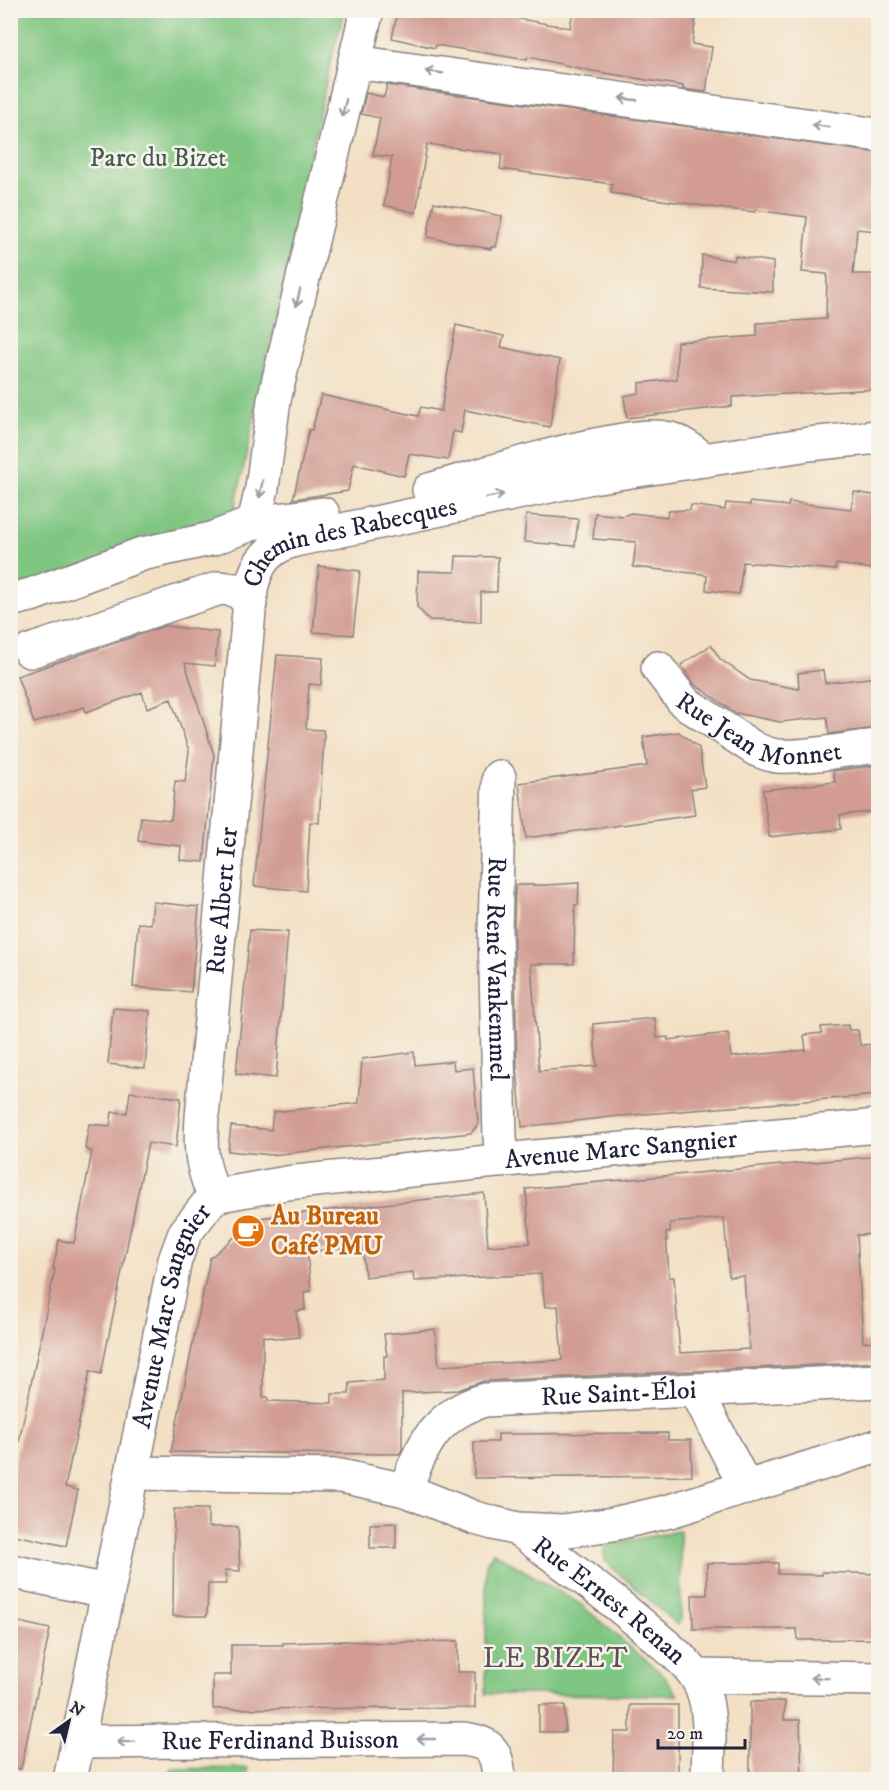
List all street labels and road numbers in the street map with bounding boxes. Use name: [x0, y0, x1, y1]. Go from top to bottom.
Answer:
street label: Chemin des Rabecques: [236, 490, 460, 591]
street label: Rue Jean Monnet: [669, 685, 844, 774]
street label: Rue Albert Ier: [199, 825, 245, 976]
street label: Rue René Vankemmel: [479, 856, 515, 1082]
street label: Avenue Marc Sangnier: [503, 1122, 739, 1177]
street label: Avenue Marc Sangnier: [125, 1196, 219, 1431]
street label: Rue Saint-Éloi: [540, 1373, 697, 1414]
street label: Rue Ernest Renan: [526, 1529, 693, 1672]
street label: Rue Ferdinand Buisson: [161, 1723, 399, 1758]

